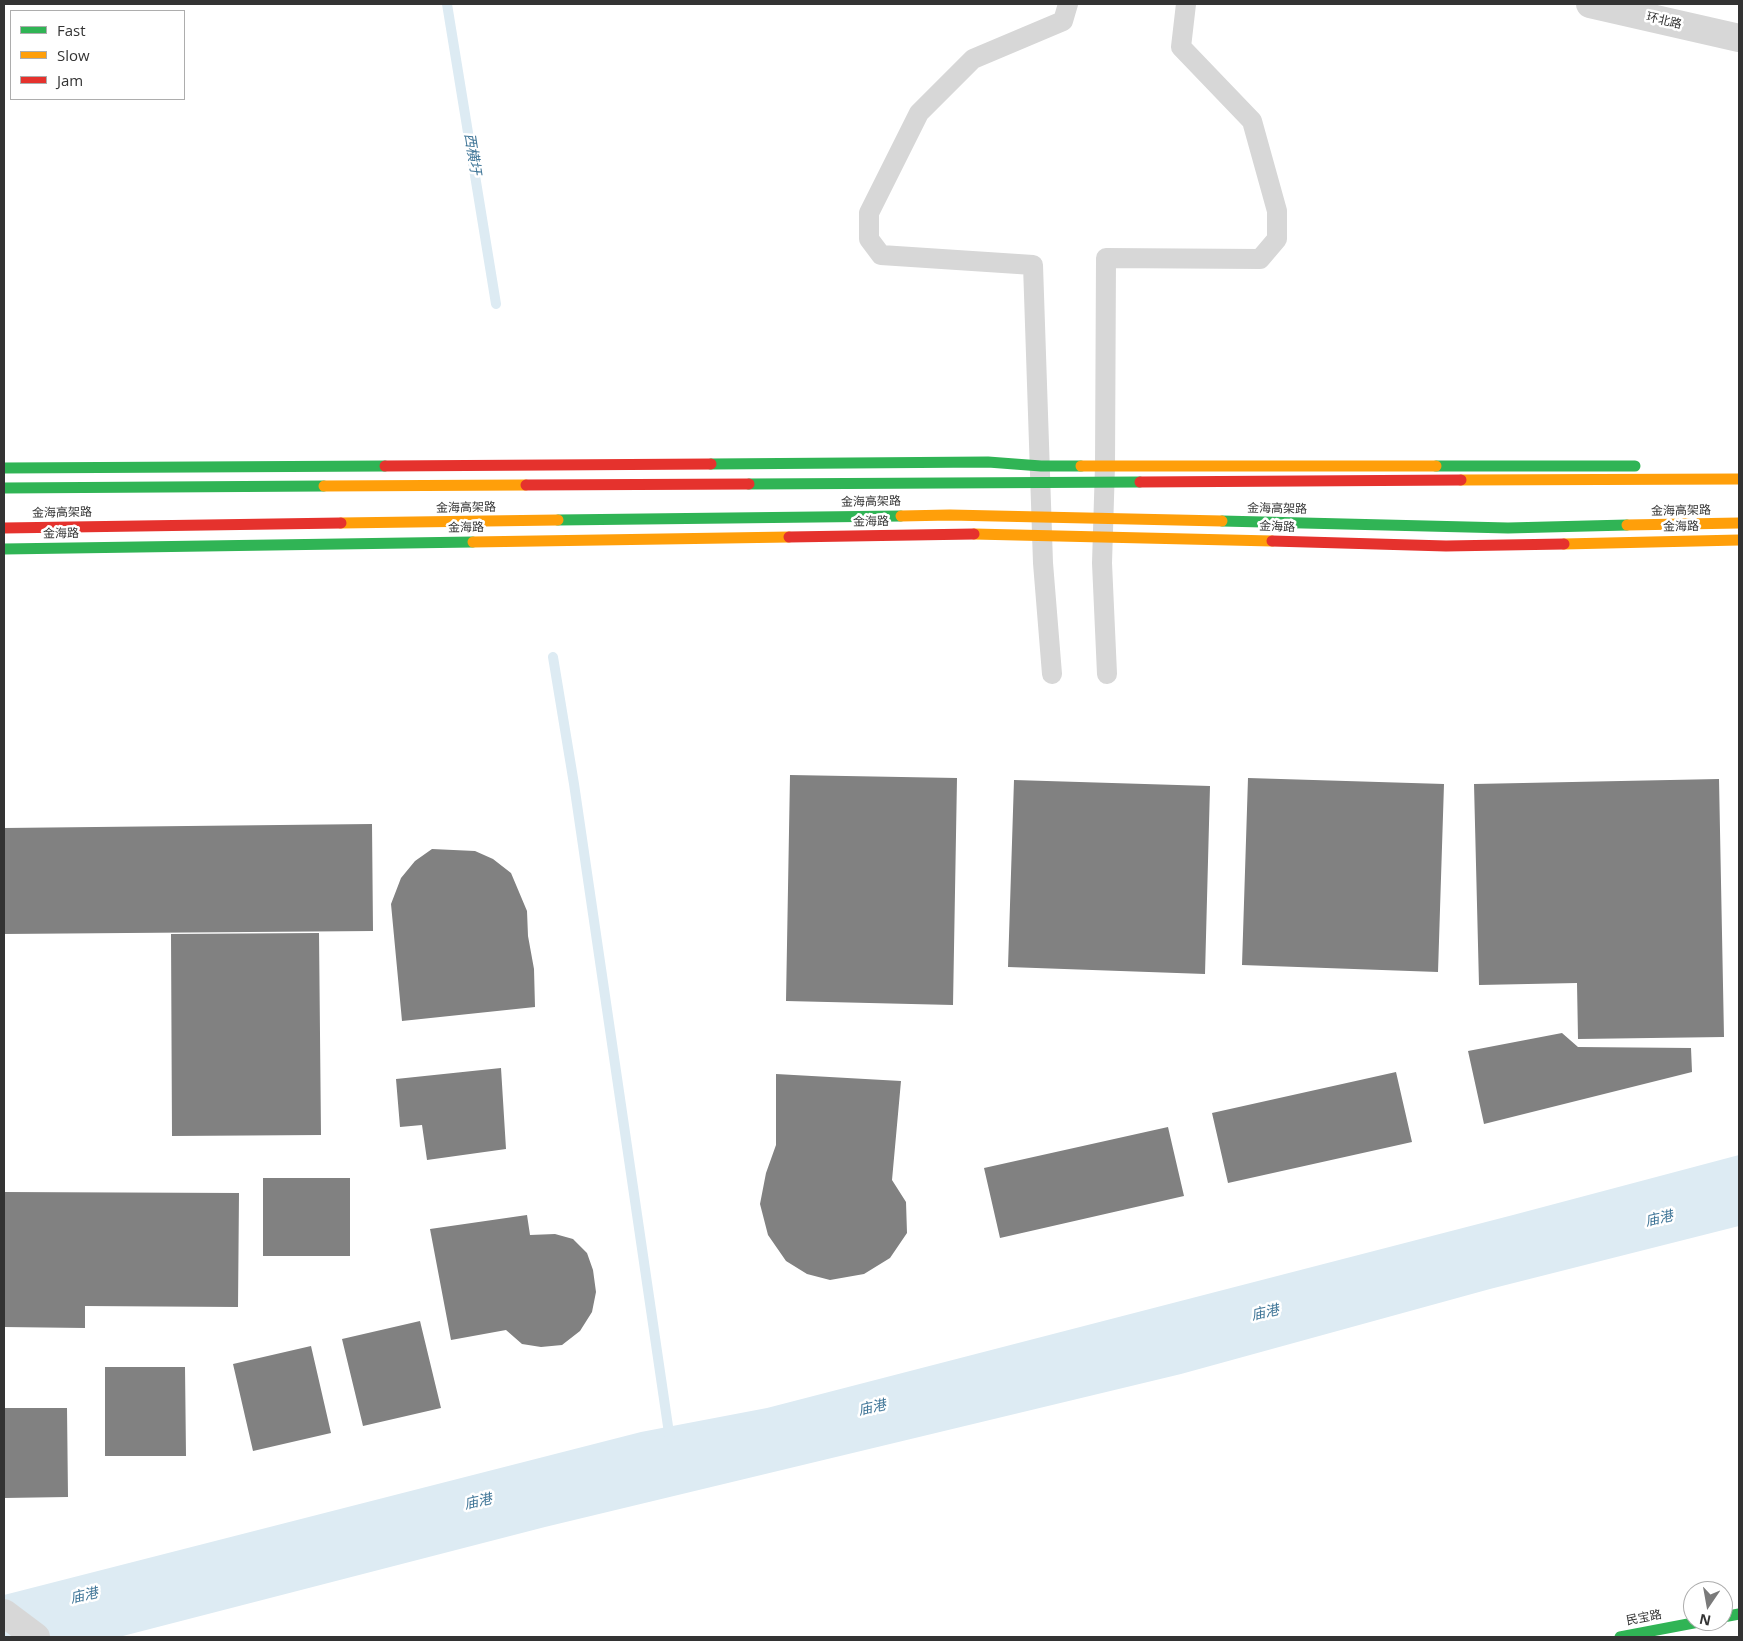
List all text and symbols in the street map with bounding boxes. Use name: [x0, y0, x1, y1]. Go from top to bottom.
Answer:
legend: [10, 10, 185, 100]
street label: 环北路: [1645, 10, 1683, 32]
text: Fast: [57, 20, 86, 40]
text: Slow: [57, 45, 90, 65]
text: Jam: [57, 70, 83, 90]
water label: 西横圩: [460, 132, 484, 176]
street label: 金海高架路: [841, 494, 901, 510]
street label: 金海高架路: [436, 500, 496, 516]
street label: 金海高架路: [1247, 501, 1307, 517]
street label: 金海高架路: [1651, 503, 1711, 519]
street label: 金海高架路: [32, 505, 92, 521]
street label: 金海路: [853, 514, 889, 530]
street label: 金海路: [1259, 519, 1295, 535]
street label: 金海路: [1663, 519, 1699, 535]
street label: 金海路: [448, 520, 484, 536]
street label: 金海路: [43, 526, 79, 542]
water label: 庙港: [1643, 1208, 1675, 1230]
water label: 庙港: [1249, 1302, 1281, 1324]
water label: 庙港: [856, 1397, 888, 1419]
water label: 庙港: [462, 1491, 494, 1513]
north arrow: [1683, 1581, 1733, 1631]
water label: 庙港: [68, 1585, 100, 1607]
street label: 民宝路: [1625, 1607, 1663, 1629]
text: N: [1697, 1610, 1713, 1631]

